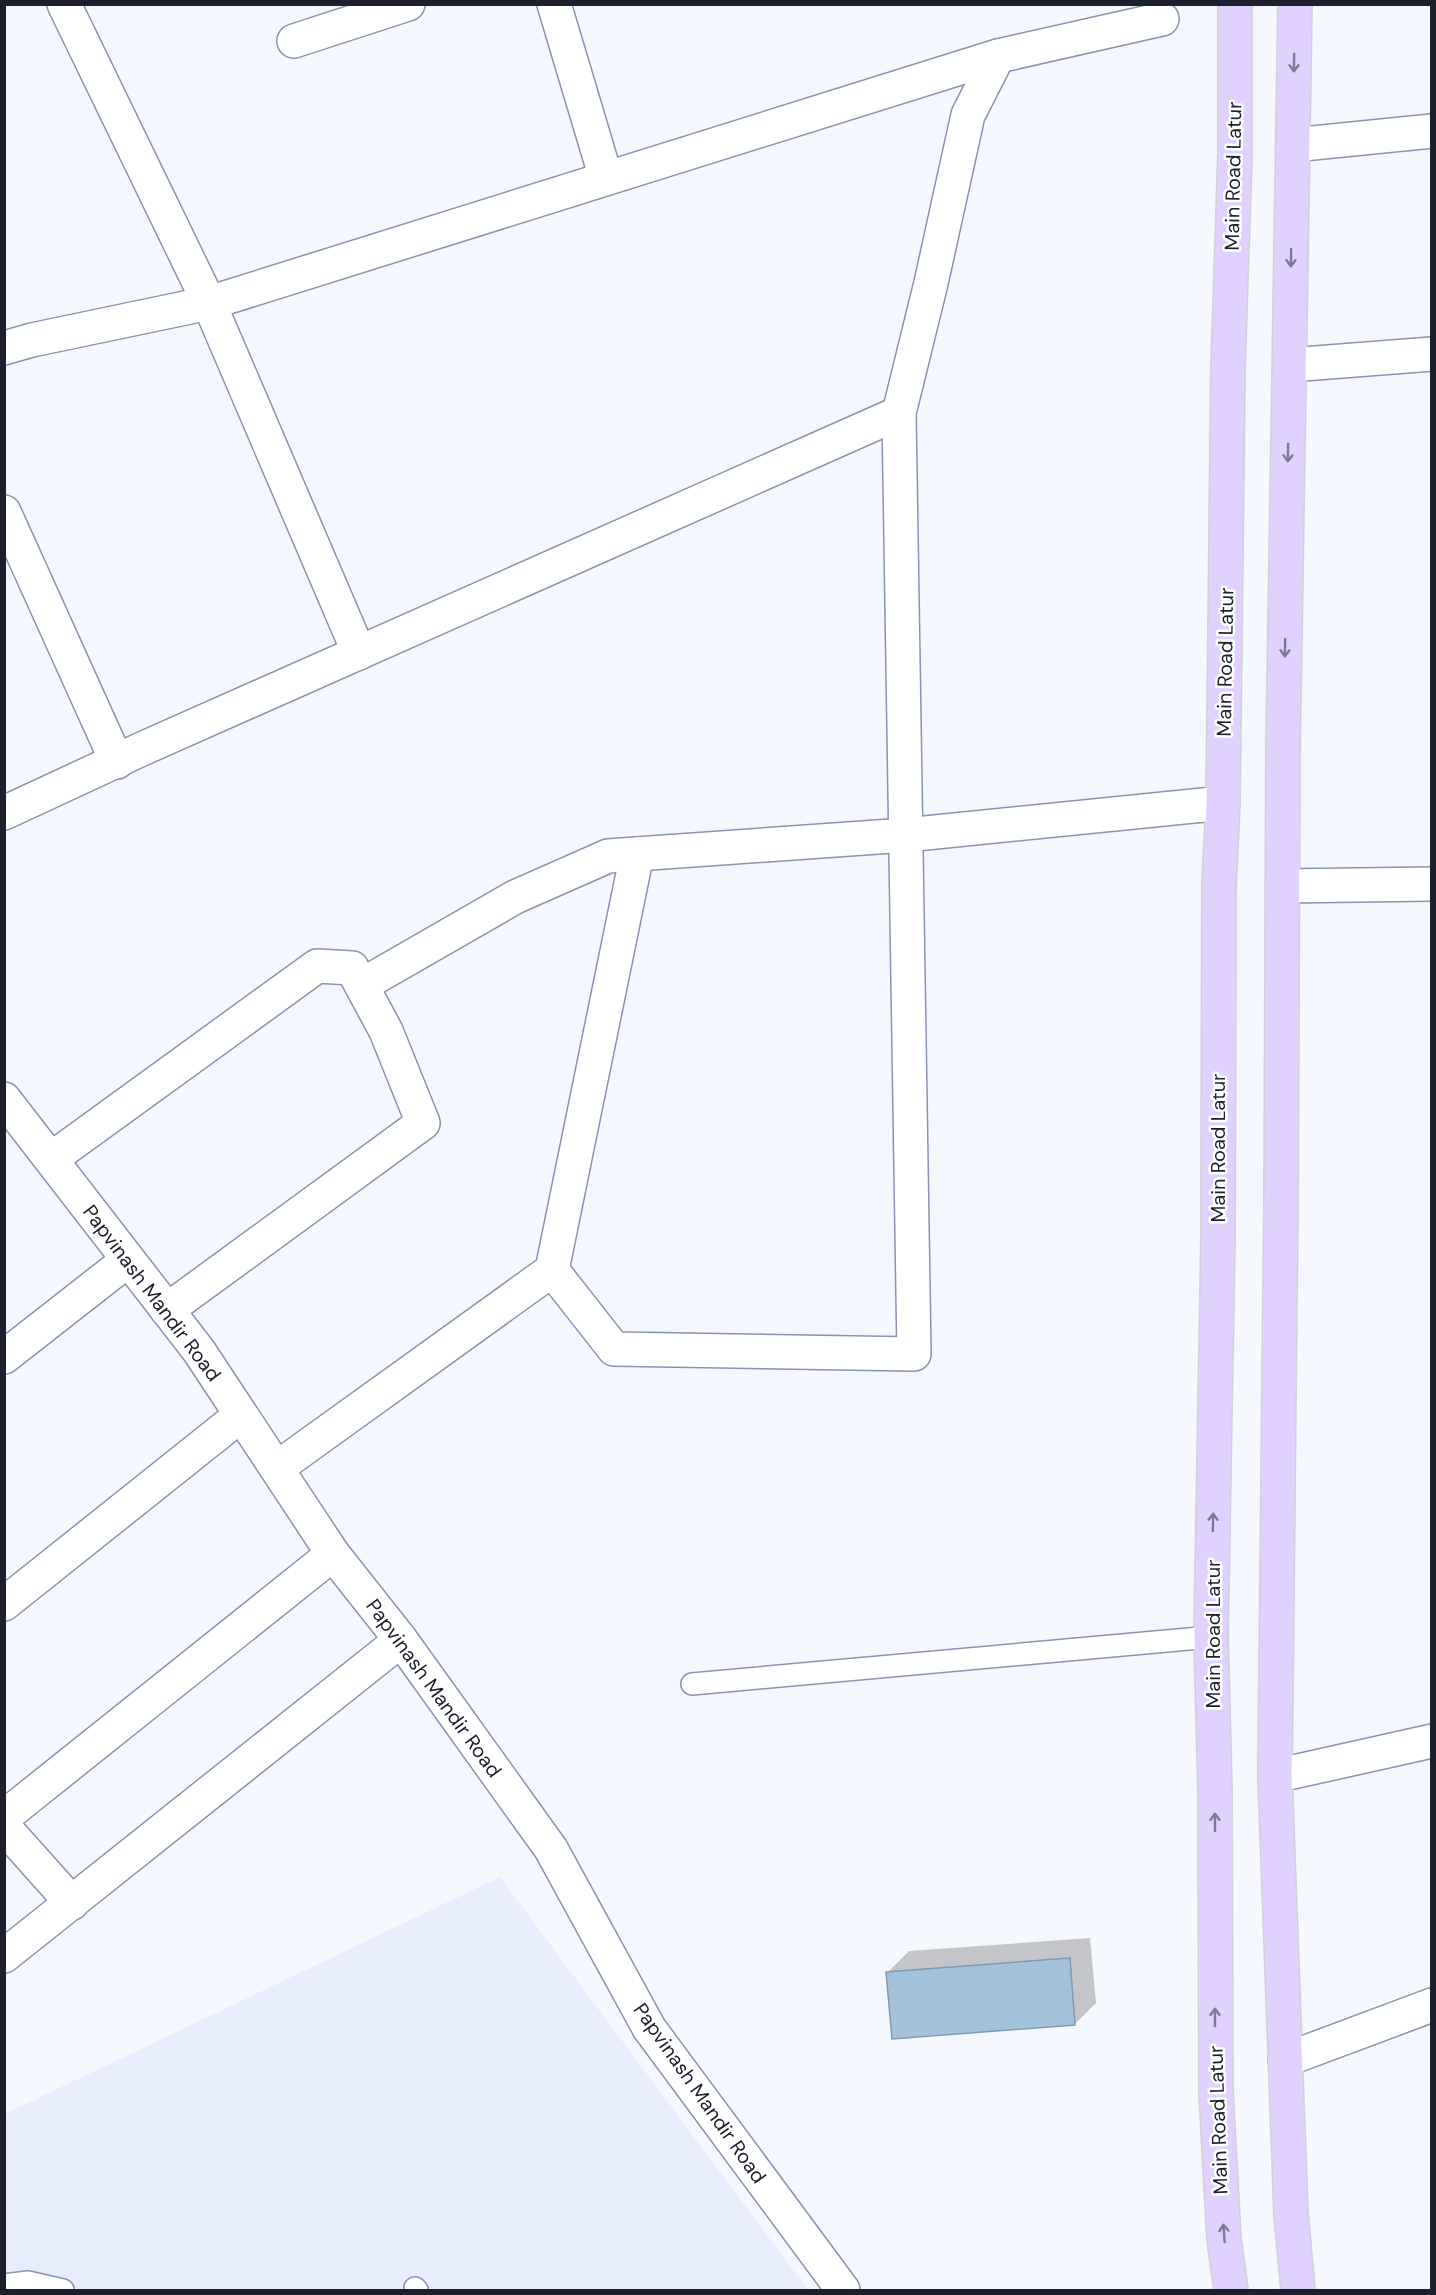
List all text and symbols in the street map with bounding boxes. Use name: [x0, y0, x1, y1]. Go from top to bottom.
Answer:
one-way arrow: [1288, 52, 1300, 72]
street label: Main Road Latur: [1219, 101, 1247, 251]
one-way arrow: [1285, 247, 1297, 267]
one-way arrow: [1282, 442, 1294, 462]
street label: Main Road Latur: [1211, 587, 1239, 737]
one-way arrow: [1279, 637, 1290, 657]
street label: Main Road Latur: [1205, 1073, 1231, 1223]
street label: Papvinash Mandir Road: [77, 1200, 227, 1386]
one-way arrow: [1207, 1512, 1219, 1532]
street label: Main Road Latur: [1200, 1559, 1226, 1709]
street label: Papvinash Mandir Road: [360, 1594, 508, 1782]
one-way arrow: [1209, 1812, 1221, 1832]
street label: Papvinash Mandir Road: [628, 1998, 772, 2188]
one-way arrow: [1209, 2007, 1221, 2027]
street label: Main Road Latur: [1202, 2045, 1234, 2195]
one-way arrow: [1218, 2223, 1229, 2243]

